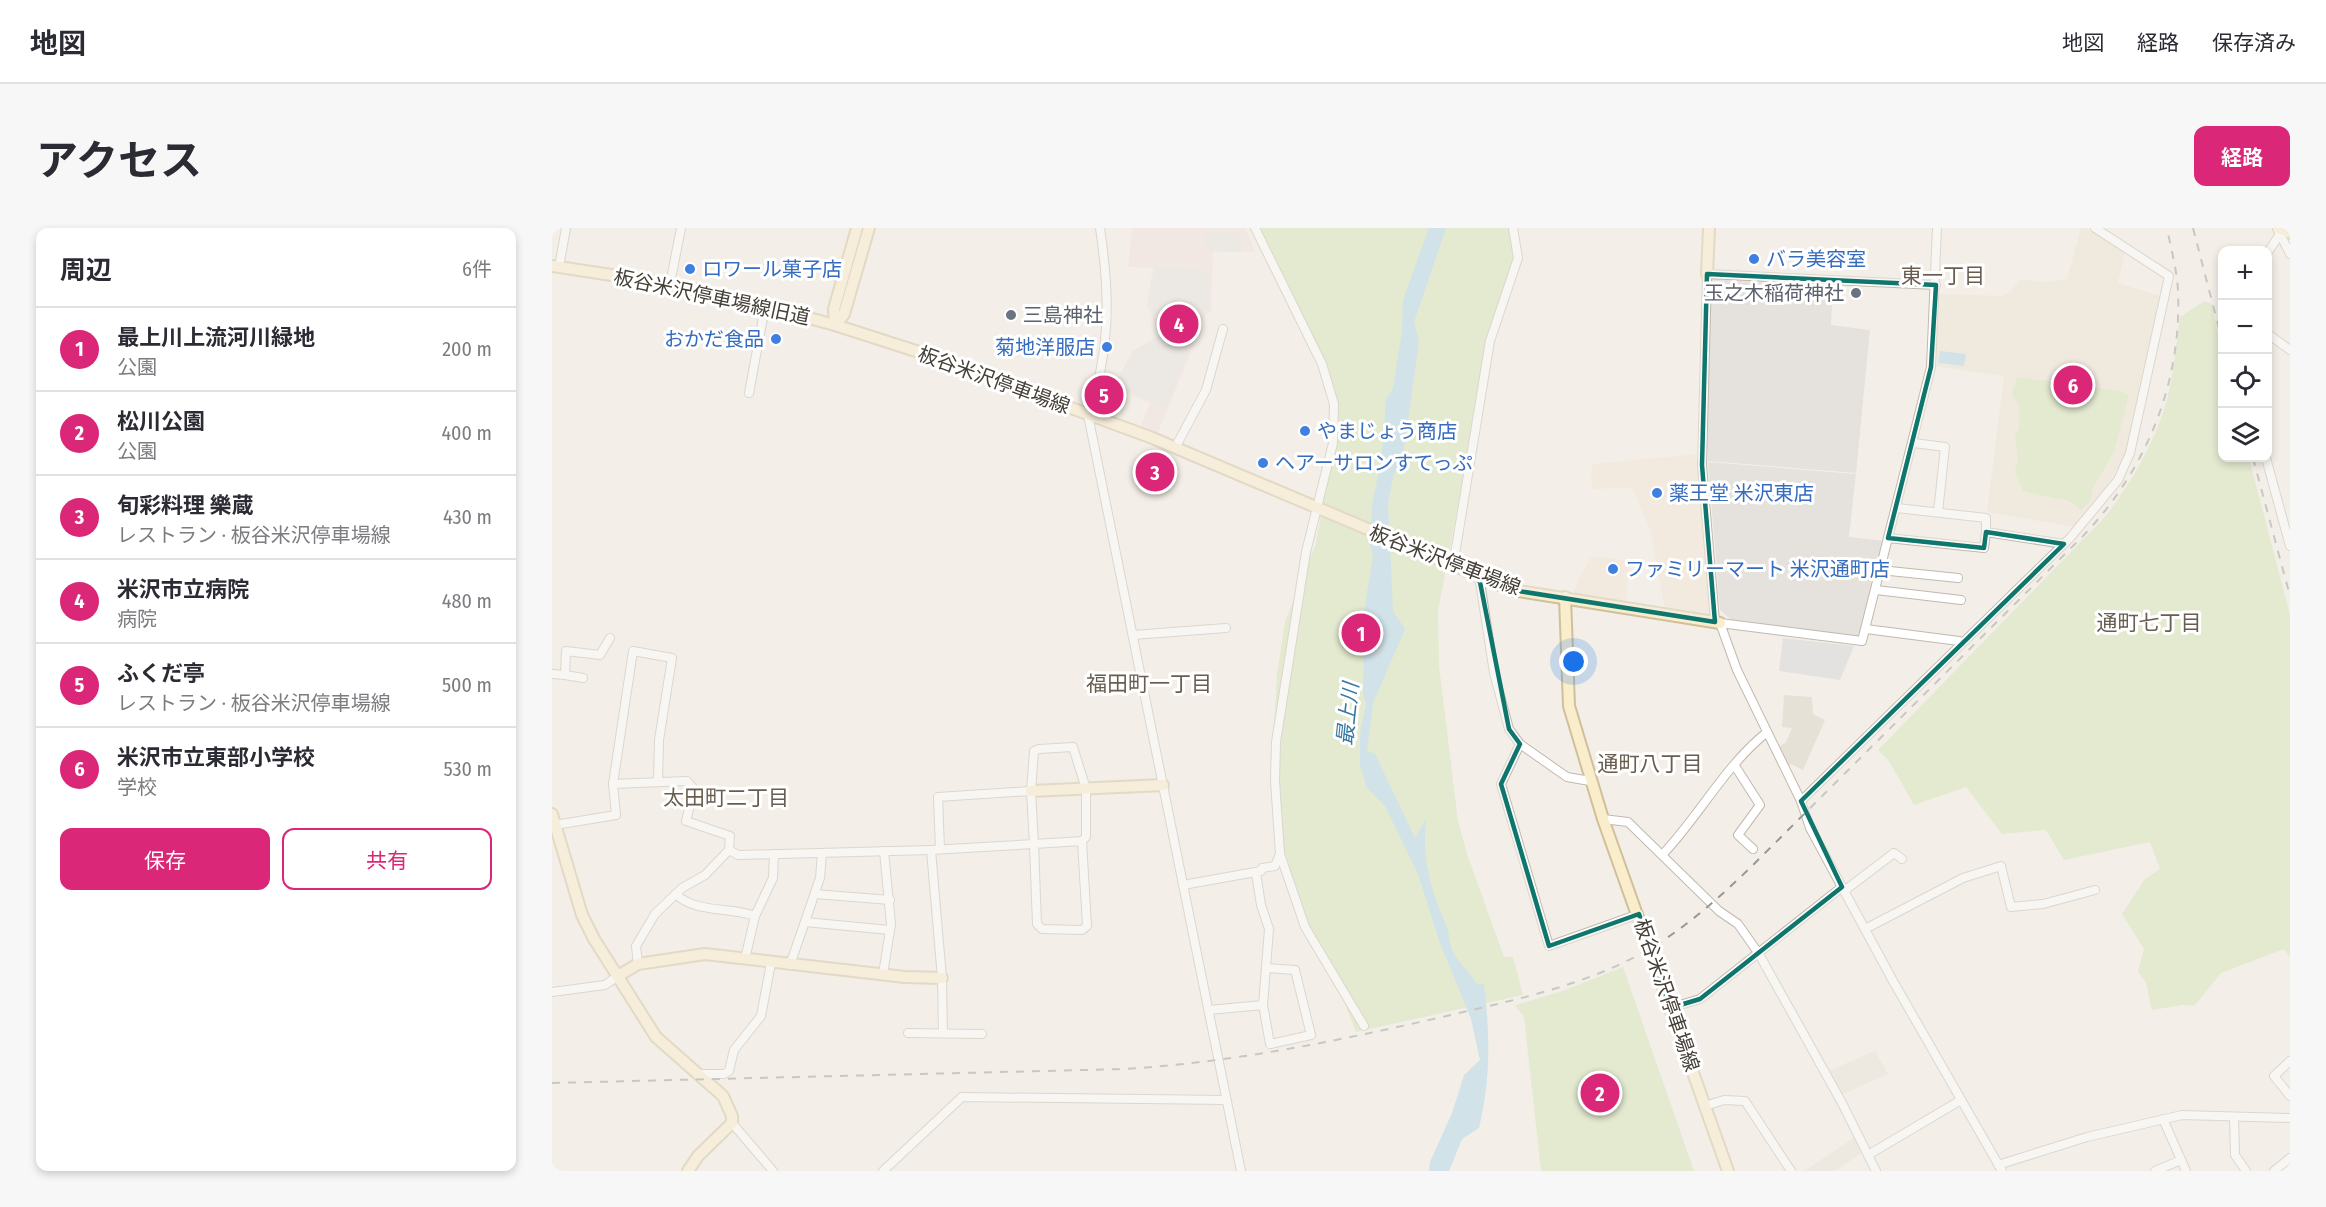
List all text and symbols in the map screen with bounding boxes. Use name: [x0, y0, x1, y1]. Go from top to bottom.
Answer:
text: 地図: [30, 27, 86, 60]
text: 地図: [2062, 30, 2104, 56]
text: 経路: [2137, 30, 2179, 56]
text: 保存済み: [2212, 30, 2296, 56]
button: 経路: [2194, 126, 2290, 186]
text: アクセス: [36, 136, 202, 186]
map controls: [2218, 246, 2272, 462]
button: +: [2218, 246, 2272, 300]
place label: バラ美容室: [1766, 247, 1866, 271]
marker: バラ美容室: [1747, 252, 1761, 266]
text: 周辺: [60, 255, 112, 286]
text: 6件: [462, 257, 492, 281]
place label: ロワール菓子店: [702, 257, 842, 281]
marker: ロワール菓子店: [683, 262, 697, 276]
district label: 東一丁目: [1901, 263, 1985, 289]
street label: 板谷米沢停車場線旧道: [612, 264, 812, 330]
place label: 玉之木稲荷神社: [1704, 281, 1844, 305]
marker: 玉之木稲荷神社: [1849, 286, 1863, 300]
button: −: [2218, 300, 2272, 354]
pin: 4: [1160, 302, 1198, 346]
place label: 三島神社: [1023, 303, 1103, 327]
marker: 三島神社: [1004, 308, 1018, 322]
text: 最上川上流河川緑地: [117, 324, 315, 351]
place label: おかだ食品: [664, 327, 764, 351]
marker: おかだ食品: [769, 332, 783, 346]
place label: 菊地洋服店: [995, 335, 1095, 359]
text: 1: [75, 337, 84, 361]
text: 200 m: [442, 337, 492, 361]
marker: 菊地洋服店: [1100, 340, 1114, 354]
street label: 板谷米沢停車場線: [915, 341, 1073, 419]
button: locate: [2218, 354, 2272, 408]
text: 公園: [117, 355, 157, 379]
pin: 6: [2054, 362, 2092, 408]
pin: 5: [1084, 372, 1124, 418]
text: 松川公園: [117, 408, 205, 435]
button: layers: [2218, 408, 2272, 462]
place label: やまじょう商店: [1317, 419, 1457, 443]
text: 2: [75, 421, 84, 445]
text: 400 m: [441, 421, 492, 445]
marker: やまじょう商店: [1298, 424, 1312, 438]
text: 公園: [117, 439, 157, 463]
pin: 3: [1136, 450, 1174, 494]
place label: ヘアーサロンすてっぷ: [1275, 451, 1472, 475]
marker: ヘアーサロンすてっぷ: [1256, 456, 1270, 470]
place label: 薬王堂 米沢東店: [1669, 481, 1814, 505]
marker: 薬王堂 米沢東店: [1650, 486, 1664, 500]
text: 旬彩料理 樂蔵: [117, 492, 254, 519]
text: 3: [75, 505, 84, 529]
text: 430 m: [443, 505, 492, 529]
street label: 板谷米沢停車場線: [1366, 520, 1524, 600]
text: レストラン · 板谷米沢停車場線: [117, 523, 391, 547]
place label: ファミリーマート 米沢通町店: [1625, 557, 1890, 581]
marker: ファミリーマート 米沢通町店: [1606, 562, 1620, 576]
text: 米沢市立病院: [117, 576, 249, 603]
text: 4: [74, 589, 85, 613]
text: 480 m: [442, 589, 492, 613]
text: 病院: [117, 607, 157, 631]
pin: 1: [1342, 610, 1380, 656]
district label: 通町七丁目: [2097, 610, 2202, 636]
your location: [1559, 647, 1588, 676]
text: ふくだ亭: [117, 660, 205, 687]
district label: 福田町一丁目: [1086, 671, 1212, 697]
text: 5: [75, 673, 84, 697]
text: 500 m: [442, 673, 492, 697]
water label: 最上川: [1332, 679, 1364, 747]
text: レストラン · 板谷米沢停車場線: [117, 691, 391, 715]
text: 米沢市立東部小学校: [117, 744, 315, 771]
district label: 通町八丁目: [1598, 751, 1703, 777]
text: 6: [74, 757, 85, 781]
text: 530 m: [443, 757, 492, 781]
text: 学校: [117, 775, 157, 799]
district label: 太田町二丁目: [663, 785, 789, 811]
button: 保存: [60, 828, 270, 890]
button: 共有: [282, 828, 492, 890]
street label: 板谷米沢停車場線: [1630, 915, 1704, 1075]
pin: 2: [1580, 1070, 1620, 1116]

